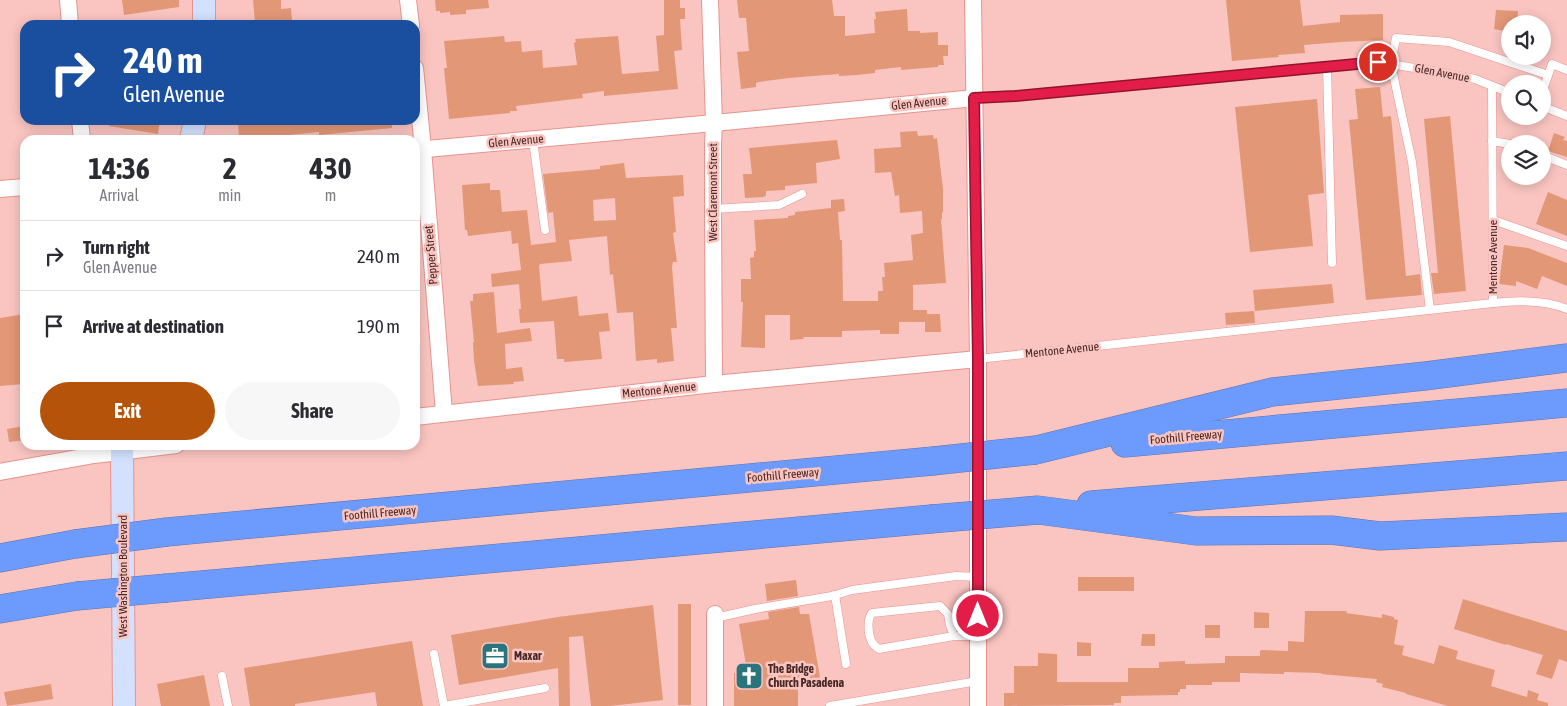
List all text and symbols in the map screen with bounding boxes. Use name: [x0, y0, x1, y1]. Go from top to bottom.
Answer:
map controls: [1501, 15, 1551, 185]
button: sound: [1501, 15, 1551, 65]
icon: right: [40, 40, 105, 105]
text: 240 m: [123, 40, 202, 80]
pin: [1357, 41, 1399, 83]
icon: arrive: [1364, 48, 1392, 76]
street label: Glen Avenue: [1413, 61, 1471, 85]
button: search: [1501, 75, 1551, 125]
text: Glen Avenue: [123, 81, 225, 107]
street label: Glen Avenue: [891, 93, 947, 113]
street label: Glen Avenue: [488, 132, 544, 150]
button: layers: [1501, 135, 1551, 185]
street label: West Claremont Street: [706, 143, 720, 241]
text: 14:36: [88, 151, 150, 185]
text: 2: [223, 151, 237, 185]
text: 430: [309, 151, 352, 185]
text: Arrival: [100, 186, 139, 204]
text: min: [218, 186, 241, 204]
text: m: [325, 186, 336, 204]
street label: Mentone Avenue: [1486, 220, 1500, 294]
street label: Pepper Street: [421, 224, 441, 285]
text: Turn right: [83, 236, 150, 258]
icon: right: [40, 242, 68, 270]
text: 240 m: [357, 245, 400, 267]
text: Glen Avenue: [83, 258, 157, 276]
icon: arrive: [40, 312, 68, 340]
text: Arrive at destination: [83, 315, 224, 337]
text: 190 m: [357, 315, 400, 337]
street label: Mentone Avenue: [1024, 339, 1100, 361]
street label: Mentone Avenue: [621, 379, 697, 401]
button: Exit: [40, 382, 215, 440]
button: Share: [225, 382, 400, 440]
street label: Foothill Freeway: [1149, 427, 1223, 447]
street label: Foothill Freeway: [746, 465, 820, 485]
street label: Foothill Freeway: [343, 503, 417, 523]
street label: West Washington Boulevard: [116, 515, 130, 637]
position arrow: [951, 589, 1003, 641]
office icon: Maxar: [480, 641, 510, 671]
place label: Maxar: [514, 649, 542, 663]
church icon: The Bridge Church Pasadena: [734, 661, 764, 691]
place label: The Bridge Church Pasadena: [768, 662, 844, 690]

